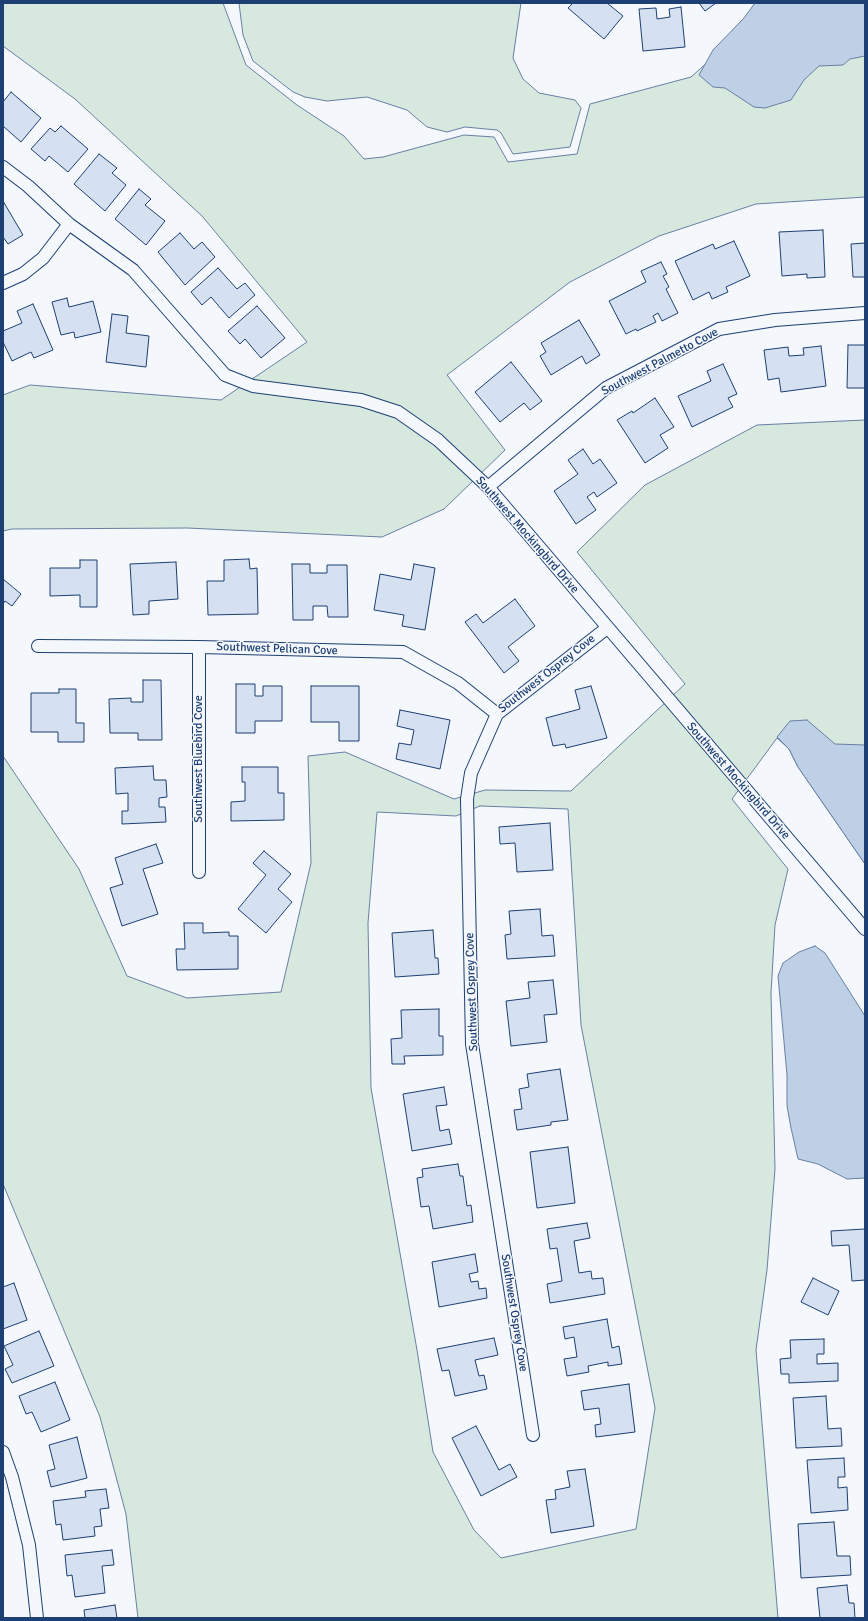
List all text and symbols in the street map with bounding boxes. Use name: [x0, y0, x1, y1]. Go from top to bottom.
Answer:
street label: Southwest Palmetto Cove: [599, 325, 721, 399]
street label: Southwest Mockingbird Drive: [472, 474, 582, 596]
street label: Southwest Osprey Cove: [496, 632, 598, 716]
street label: Southwest Pelican Cove: [216, 640, 338, 658]
street label: Southwest Bluebird Cove: [192, 695, 206, 823]
street label: Southwest Mockingbird Drive: [683, 720, 793, 842]
street label: Southwest Osprey Cove: [463, 932, 481, 1052]
street label: Southwest Osprey Cove: [498, 1253, 530, 1373]

